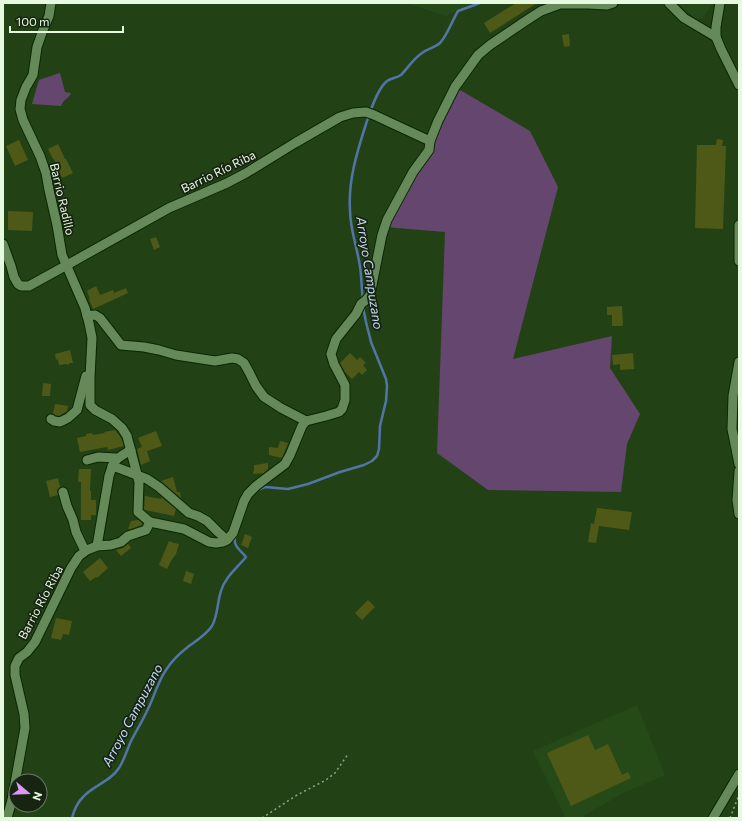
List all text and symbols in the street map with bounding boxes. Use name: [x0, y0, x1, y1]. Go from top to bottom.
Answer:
scale bar: [10, 8, 123, 34]
text: 100 m: [16, 14, 50, 28]
street label: Barrio Río Riba: [178, 147, 258, 195]
street label: Barrio Radillo: [48, 162, 78, 236]
water label: Arroyo Campuzano: [353, 215, 387, 331]
street label: Barrio Río Riba: [15, 563, 65, 641]
water label: Arroyo Campuzano: [98, 661, 166, 770]
north arrow: [8, 773, 48, 813]
text: N: [30, 790, 45, 802]

